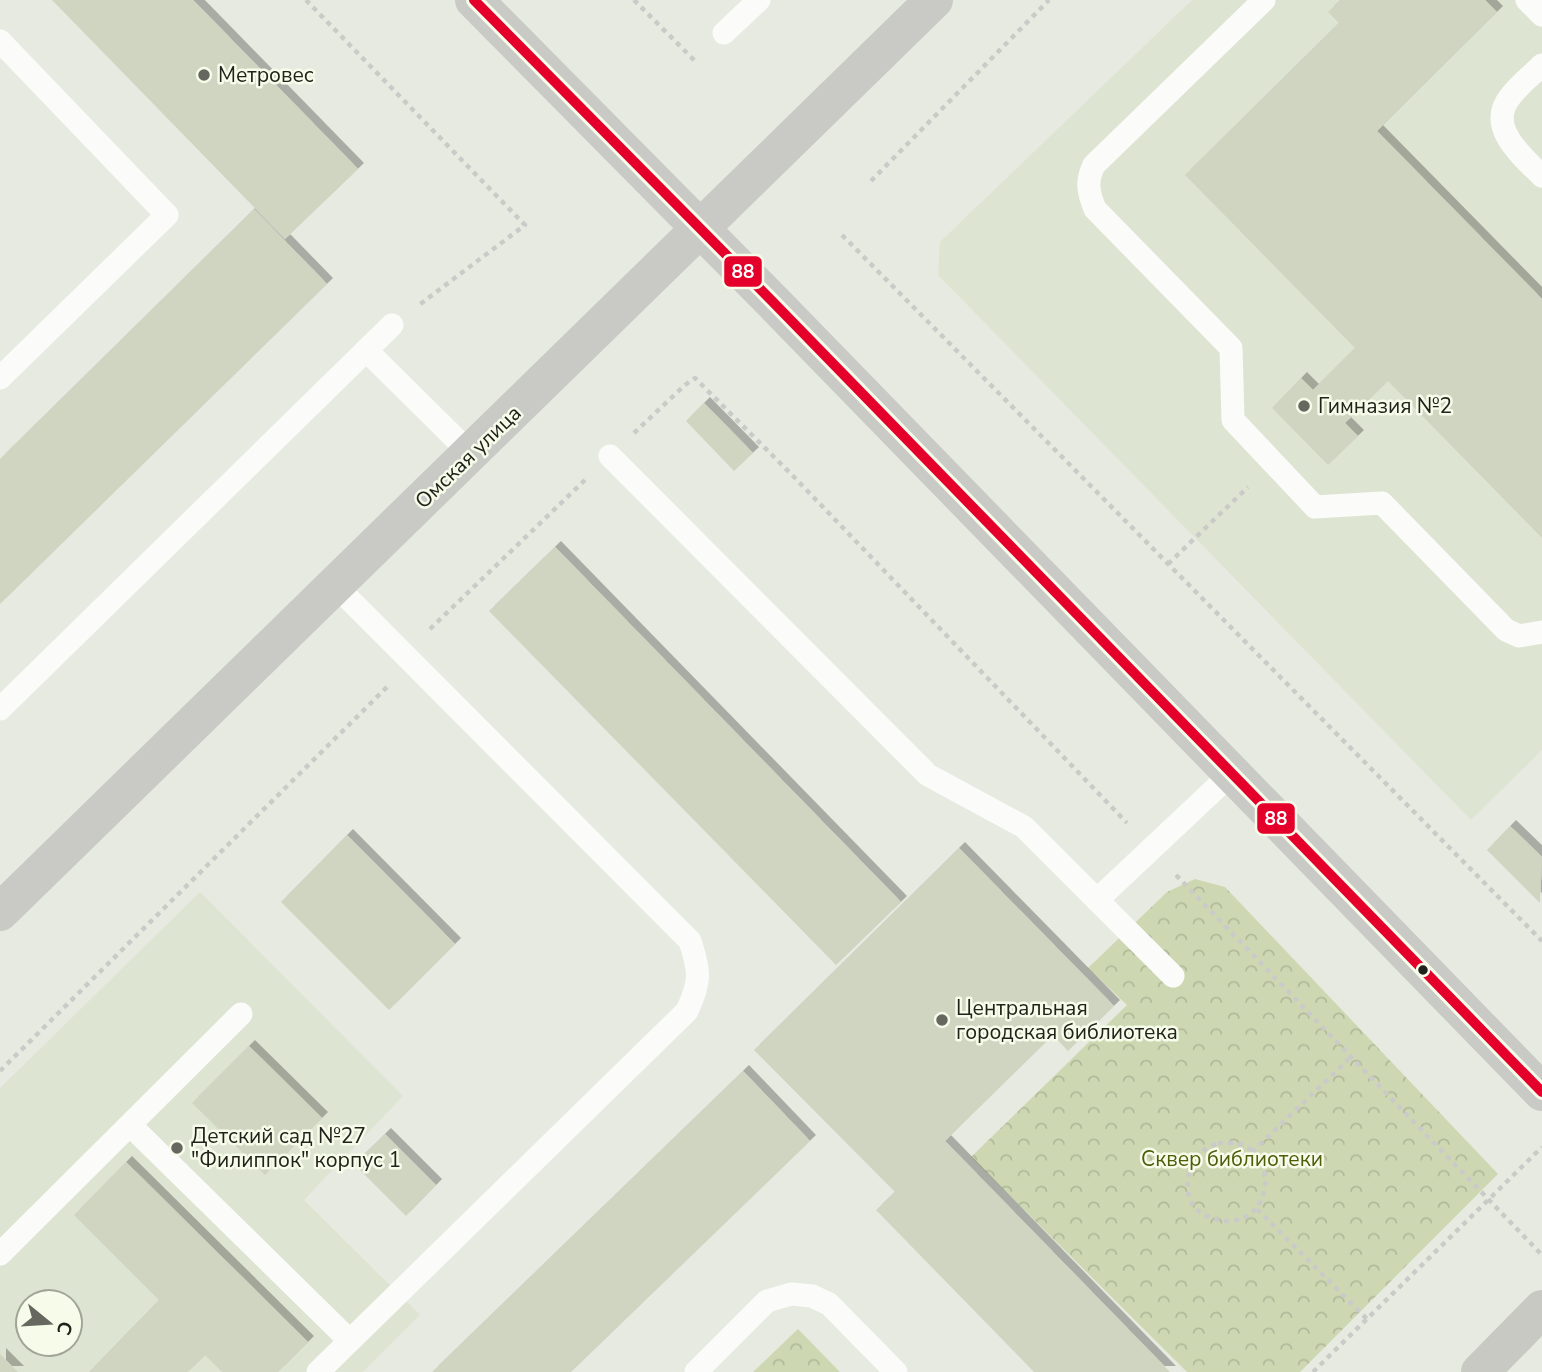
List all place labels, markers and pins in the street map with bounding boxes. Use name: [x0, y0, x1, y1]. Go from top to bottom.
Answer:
place label: Метровес: [218, 61, 314, 89]
marker: Метровес: [196, 67, 212, 83]
place label: Гимназия №2: [1318, 392, 1452, 420]
marker: Гимназия №2: [1296, 398, 1312, 414]
unlabelled marker: [1416, 963, 1430, 977]
place label: Центральная городская библиотека: [956, 994, 1178, 1046]
marker: Центральная городская библиотека: [934, 1012, 950, 1028]
place label: Детский сад №27 "Филиппок" корпус 1: [191, 1122, 401, 1174]
marker: Детский сад №27 "Филиппок" корпус 1: [169, 1140, 185, 1156]

